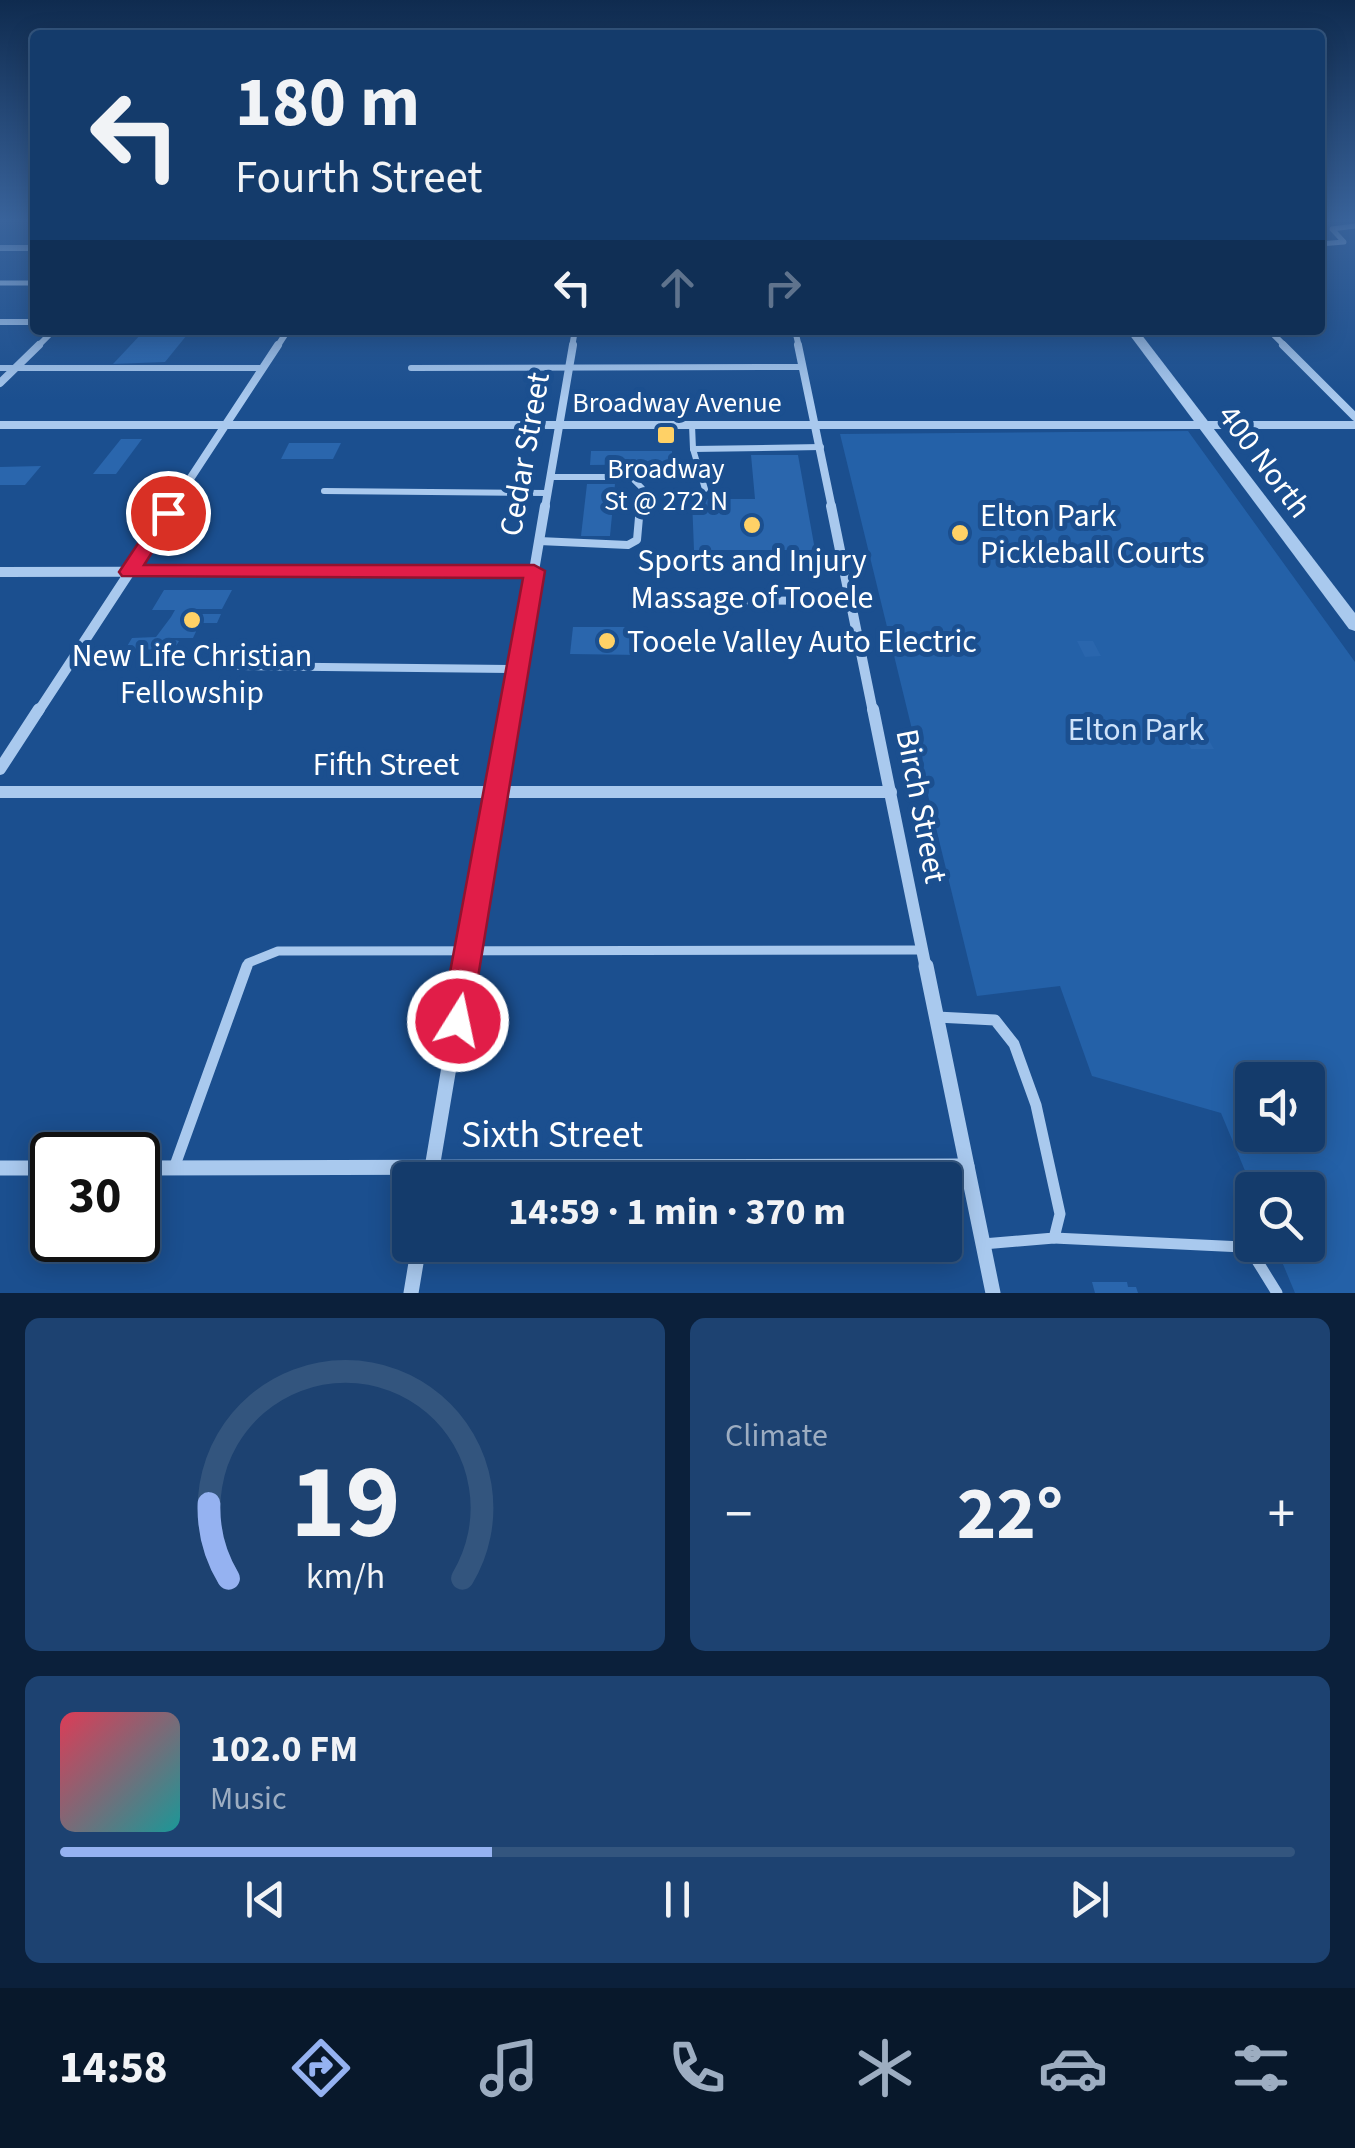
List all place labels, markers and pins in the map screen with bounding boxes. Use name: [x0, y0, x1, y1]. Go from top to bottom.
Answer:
marker: Broadway St @ 272 N: [655, 424, 677, 446]
place label: Broadway St @ 272 N: [604, 449, 728, 521]
pin: [126, 471, 211, 556]
place label: Elton Park Pickleball Courts: [980, 493, 1205, 576]
marker: Sports and Injury Massage of Tooele: [741, 514, 763, 536]
marker: Elton Park Pickleball Courts: [949, 522, 971, 544]
place label: Sports and Injury Massage of Tooele: [631, 538, 873, 621]
marker: New Life Christian Fellowship: [181, 609, 203, 631]
place label: Tooele Valley Auto Electric: [627, 619, 977, 665]
marker: Tooele Valley Auto Electric: [596, 630, 618, 652]
place label: New Life Christian Fellowship: [72, 633, 312, 716]

